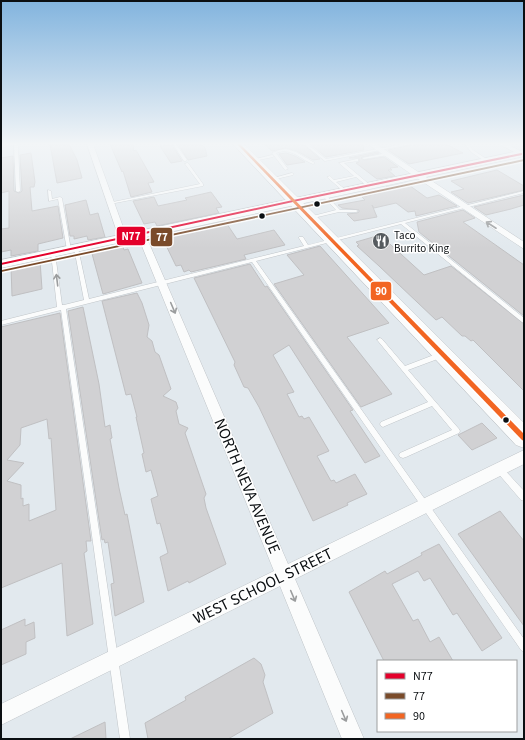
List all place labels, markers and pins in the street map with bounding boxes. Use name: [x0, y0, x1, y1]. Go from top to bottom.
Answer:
unlabelled marker: [312, 199, 322, 209]
unlabelled marker: [257, 211, 267, 221]
place label: Taco Burrito King: [394, 228, 450, 256]
restaurant icon: Taco Burrito King: [371, 231, 391, 251]
unlabelled marker: [501, 415, 511, 425]

